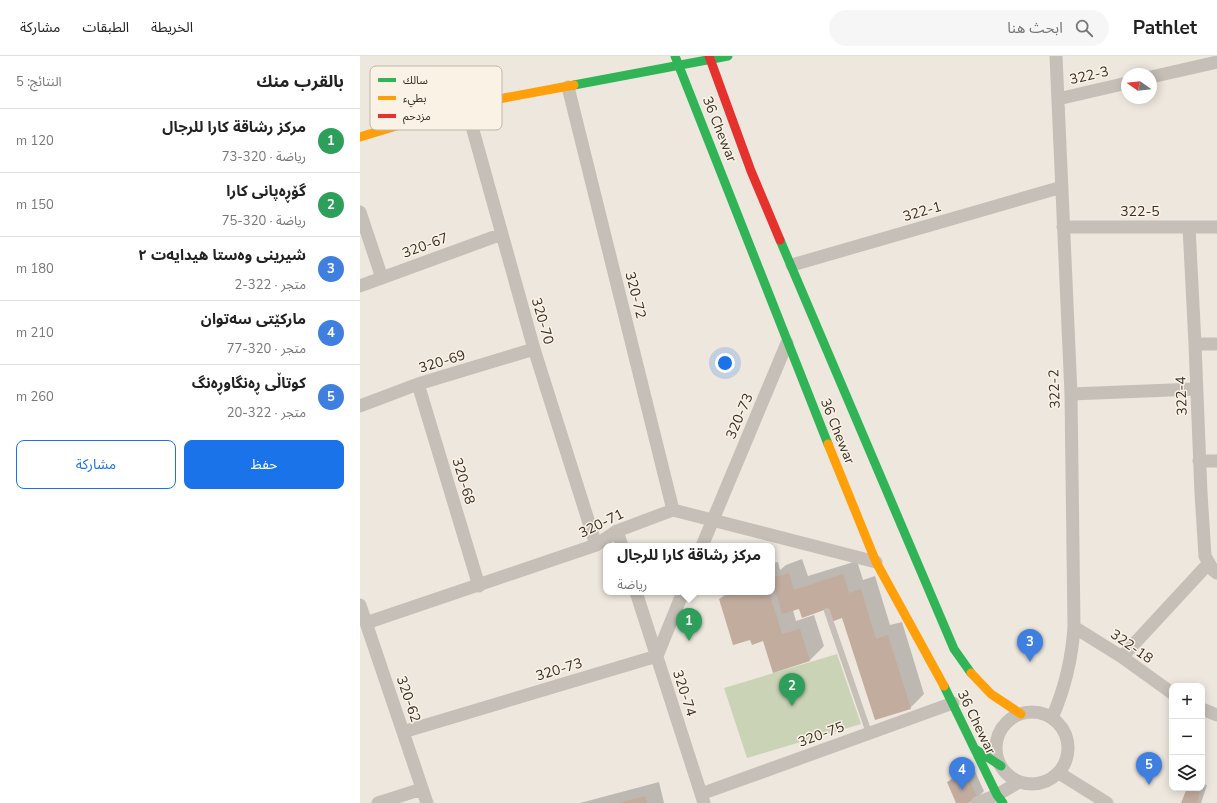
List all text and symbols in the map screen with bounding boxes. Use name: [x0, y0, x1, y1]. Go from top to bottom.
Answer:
search box: [829, 10, 1109, 46]
text: Pathlet: [1133, 15, 1197, 41]
icon: search: [1073, 17, 1095, 39]
text: مشاركة: [20, 18, 60, 37]
text: الطبقات: [82, 18, 129, 37]
text: الخريطة: [151, 18, 193, 37]
text: ابحث هنا: [1007, 18, 1063, 38]
street label: 322-3: [1068, 62, 1111, 89]
legend: [370, 66, 502, 130]
north arrow: [1121, 68, 1157, 104]
text: بالقرب منك: [257, 70, 344, 93]
text: النتائج: 5: [16, 73, 62, 91]
text: سالك: [403, 73, 428, 88]
text: بطيء: [403, 91, 426, 108]
street label: 36 Chewar: [698, 94, 741, 165]
text: مزدحم: [403, 109, 431, 125]
text: مركز رشاقة كارا للرجال: [162, 117, 306, 137]
text: 120 m: [16, 132, 54, 150]
text: 1: [327, 132, 335, 150]
text: رياضة · 320-73: [222, 148, 306, 166]
text: گۆڕەپانی کارا: [226, 181, 306, 201]
text: 150 m: [16, 196, 54, 214]
text: 2: [327, 196, 335, 214]
street label: 322-1: [901, 197, 944, 226]
street label: 322-5: [1120, 202, 1160, 221]
text: رياضة · 320-75: [222, 212, 306, 230]
street label: 320-67: [399, 228, 451, 263]
text: شیرینی وەستا هیدایەت ٢: [138, 245, 306, 265]
text: 180 m: [16, 260, 54, 278]
text: 3: [327, 260, 335, 278]
street label: 320-72: [620, 270, 651, 321]
text: متجر · 322-2: [235, 276, 306, 294]
street label: 320-70: [527, 295, 558, 347]
text: مارکێتی سەتوان: [201, 309, 306, 329]
text: 210 m: [16, 324, 54, 342]
text: 4: [327, 324, 335, 342]
text: متجر · 320-77: [227, 340, 306, 358]
street label: 320-69: [416, 345, 468, 378]
your location: [715, 353, 735, 373]
street label: 322-2: [1044, 369, 1065, 409]
text: کوتاڵی ڕەنگاوڕەنگ: [192, 373, 306, 393]
street label: 322-4: [1171, 376, 1192, 416]
text: 260 m: [16, 388, 54, 406]
text: 5: [327, 388, 335, 406]
street label: 320-73: [721, 390, 758, 442]
street label: 36 Chewar: [816, 396, 859, 467]
text: متجر · 322-20: [227, 404, 306, 422]
button: مشاركة: [16, 440, 176, 489]
button: حفظ: [184, 440, 344, 489]
street label: 320-68: [447, 455, 480, 507]
street label: 320-71: [576, 504, 627, 542]
popup: [603, 543, 775, 595]
text: مركز رشاقة كارا للرجال: [617, 545, 761, 565]
text: رياضة: [617, 576, 647, 594]
pin: 1: [676, 608, 702, 641]
street label: 322-18: [1107, 625, 1157, 668]
pin: 3: [1017, 629, 1043, 662]
street label: 320-73: [533, 653, 585, 686]
street label: 320-74: [668, 667, 701, 719]
street label: 320-62: [392, 673, 425, 725]
pin: 2: [779, 673, 805, 706]
map controls: [1169, 683, 1205, 791]
button: +: [1169, 683, 1205, 719]
street label: 36 Chewar: [953, 687, 1000, 757]
street label: 320-75: [795, 717, 847, 752]
button: −: [1169, 719, 1205, 755]
pin: 5: [1136, 752, 1162, 785]
button: layers: [1169, 755, 1205, 791]
pin: 4: [949, 757, 975, 790]

